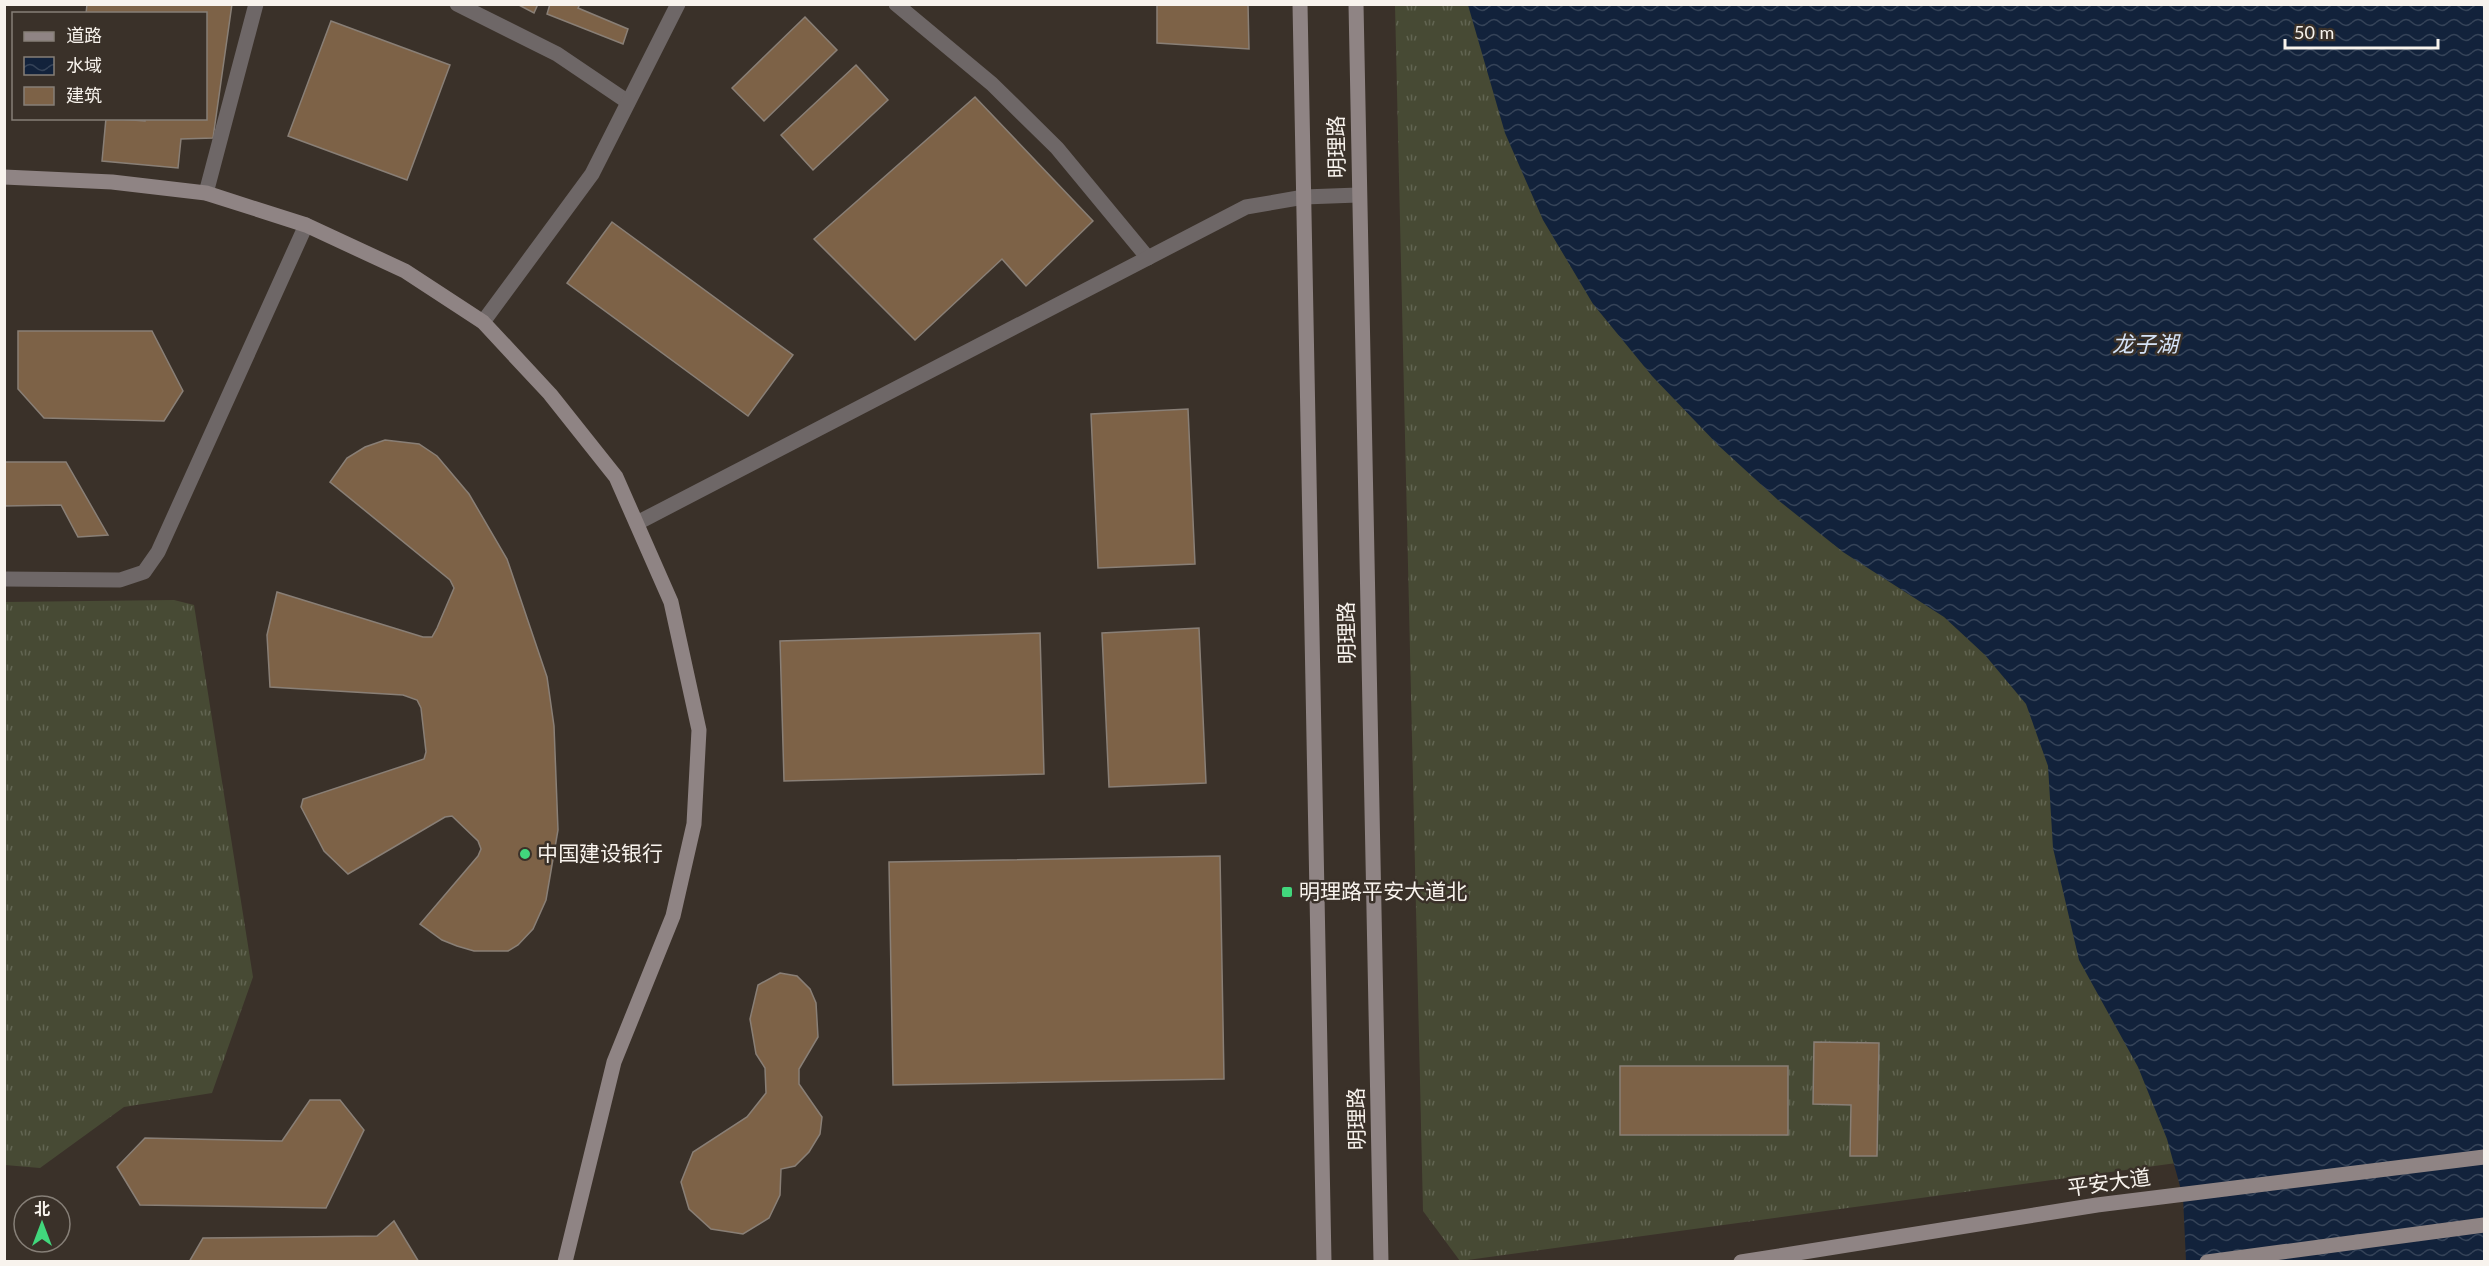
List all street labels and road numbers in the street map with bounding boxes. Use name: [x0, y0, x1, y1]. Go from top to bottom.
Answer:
street label: 明理路: [1322, 115, 1349, 179]
street label: 明理路: [1332, 601, 1359, 665]
street label: 明理路: [1342, 1087, 1369, 1151]
street label: 平安大道: [2065, 1163, 2152, 1200]

